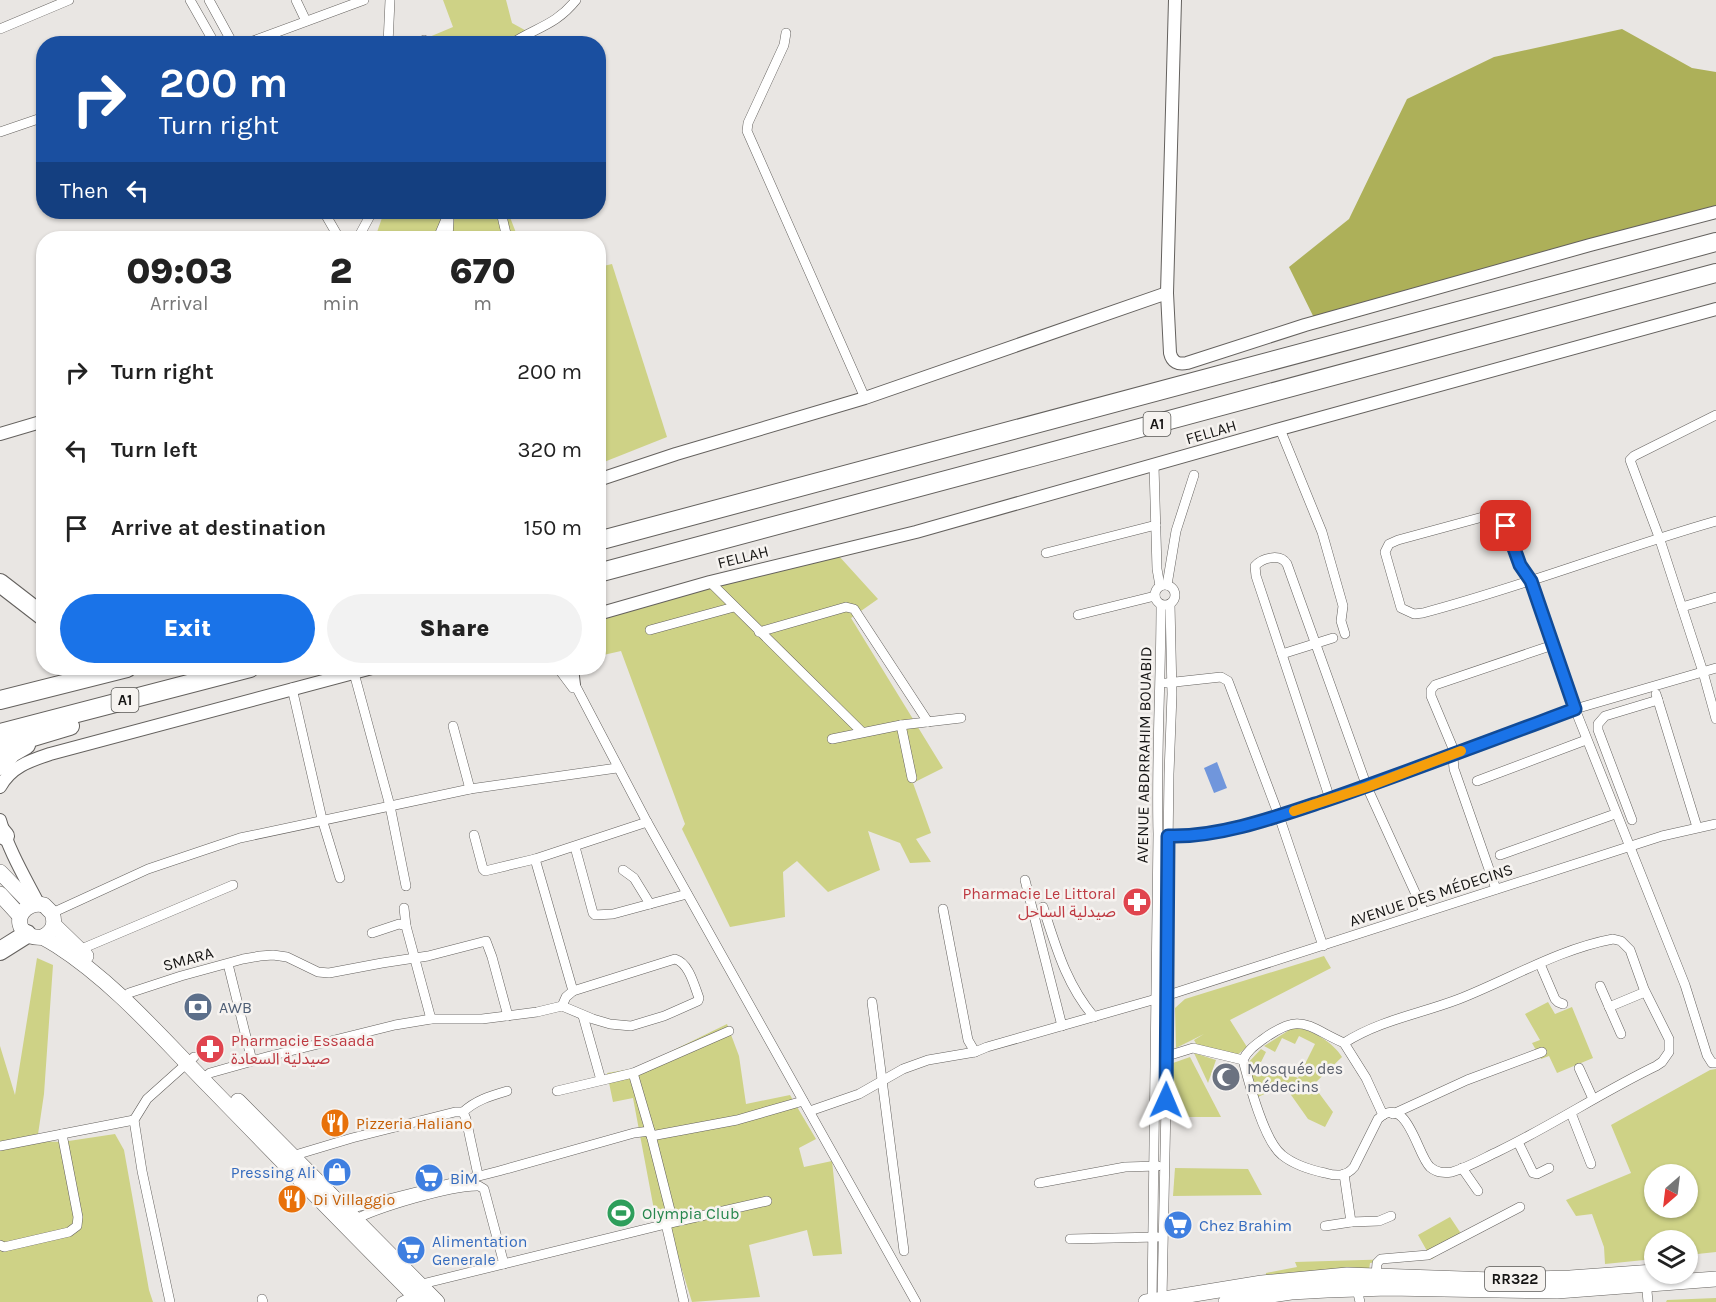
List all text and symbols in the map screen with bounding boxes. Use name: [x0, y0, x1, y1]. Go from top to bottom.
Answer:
text: 200 m: [159, 58, 288, 108]
icon: right: [60, 60, 138, 138]
text: Turn right: [159, 109, 279, 141]
icon: left: [121, 174, 154, 207]
text: Then: [60, 178, 109, 204]
text: 09:03: [126, 250, 232, 292]
text: 2: [330, 250, 352, 292]
text: 670: [449, 250, 516, 292]
text: Arrival: [150, 292, 209, 315]
text: min: [323, 292, 359, 315]
text: m: [473, 292, 492, 315]
icon: right: [60, 356, 93, 389]
text: Turn right: [111, 359, 214, 385]
text: 200 m: [517, 359, 582, 385]
road number: A1: [1144, 412, 1170, 436]
street label: FELLAH: [1183, 416, 1239, 448]
icon: left: [60, 434, 93, 467]
text: Turn left: [111, 437, 198, 463]
text: 320 m: [517, 437, 582, 463]
pin: [1480, 500, 1531, 551]
icon: arrive: [1489, 509, 1522, 542]
icon: arrive: [60, 512, 93, 545]
text: Arrive at destination: [111, 515, 326, 541]
text: 150 m: [523, 515, 582, 541]
street label: FELLAH: [715, 541, 771, 573]
button: Exit: [60, 594, 315, 663]
button: Share: [327, 594, 582, 663]
street label: AVENUE ABDRRAHIM BOUABID: [1133, 646, 1155, 864]
road number: A1: [112, 688, 138, 712]
street label: AVENUE DES MÉDECINS: [1347, 860, 1515, 930]
place label: Pharmacie Le Littoral صيدلية الساحل: [962, 884, 1116, 921]
pharmacy icon: Pharmacie Le Littoral صيدلية الساحل: [1121, 886, 1153, 918]
street label: SMARA: [161, 943, 215, 975]
bank icon: AWB: [182, 991, 214, 1023]
place label: AWB: [219, 998, 252, 1017]
place label: Pharmacie Essaada صيدلية السعادة: [231, 1031, 375, 1068]
pharmacy icon: Pharmacie Essaada صيدلية السعادة: [194, 1033, 226, 1065]
place label: Mosquée des médecins: [1247, 1059, 1343, 1096]
mosque icon: Mosquée des médecins: [1210, 1061, 1242, 1093]
position arrow: [1134, 1068, 1198, 1132]
restaurant icon: Pizzeria Haliano: [319, 1107, 351, 1139]
place label: Pizzeria Haliano: [356, 1114, 472, 1133]
shop icon: Pressing Ali: [321, 1156, 353, 1188]
supermarket icon: BİM: [413, 1162, 445, 1194]
place label: Pressing Ali: [231, 1163, 316, 1182]
north arrow: [1644, 1164, 1698, 1218]
map controls: [1644, 1164, 1698, 1284]
place label: BİM: [450, 1169, 478, 1188]
restaurant icon: Di Villaggio: [276, 1183, 308, 1215]
place label: Di Villaggio: [313, 1190, 395, 1209]
sports icon: Olympia Club: [605, 1197, 637, 1229]
place label: Olympia Club: [642, 1204, 739, 1223]
supermarket icon: Chez Brahim: [1162, 1209, 1194, 1241]
place label: Chez Brahim: [1199, 1216, 1292, 1235]
button: layers: [1644, 1230, 1698, 1284]
place label: Alimentation Generale: [432, 1232, 527, 1269]
supermarket icon: Alimentation Generale: [395, 1234, 427, 1266]
road number: RR322: [1485, 1267, 1545, 1291]

